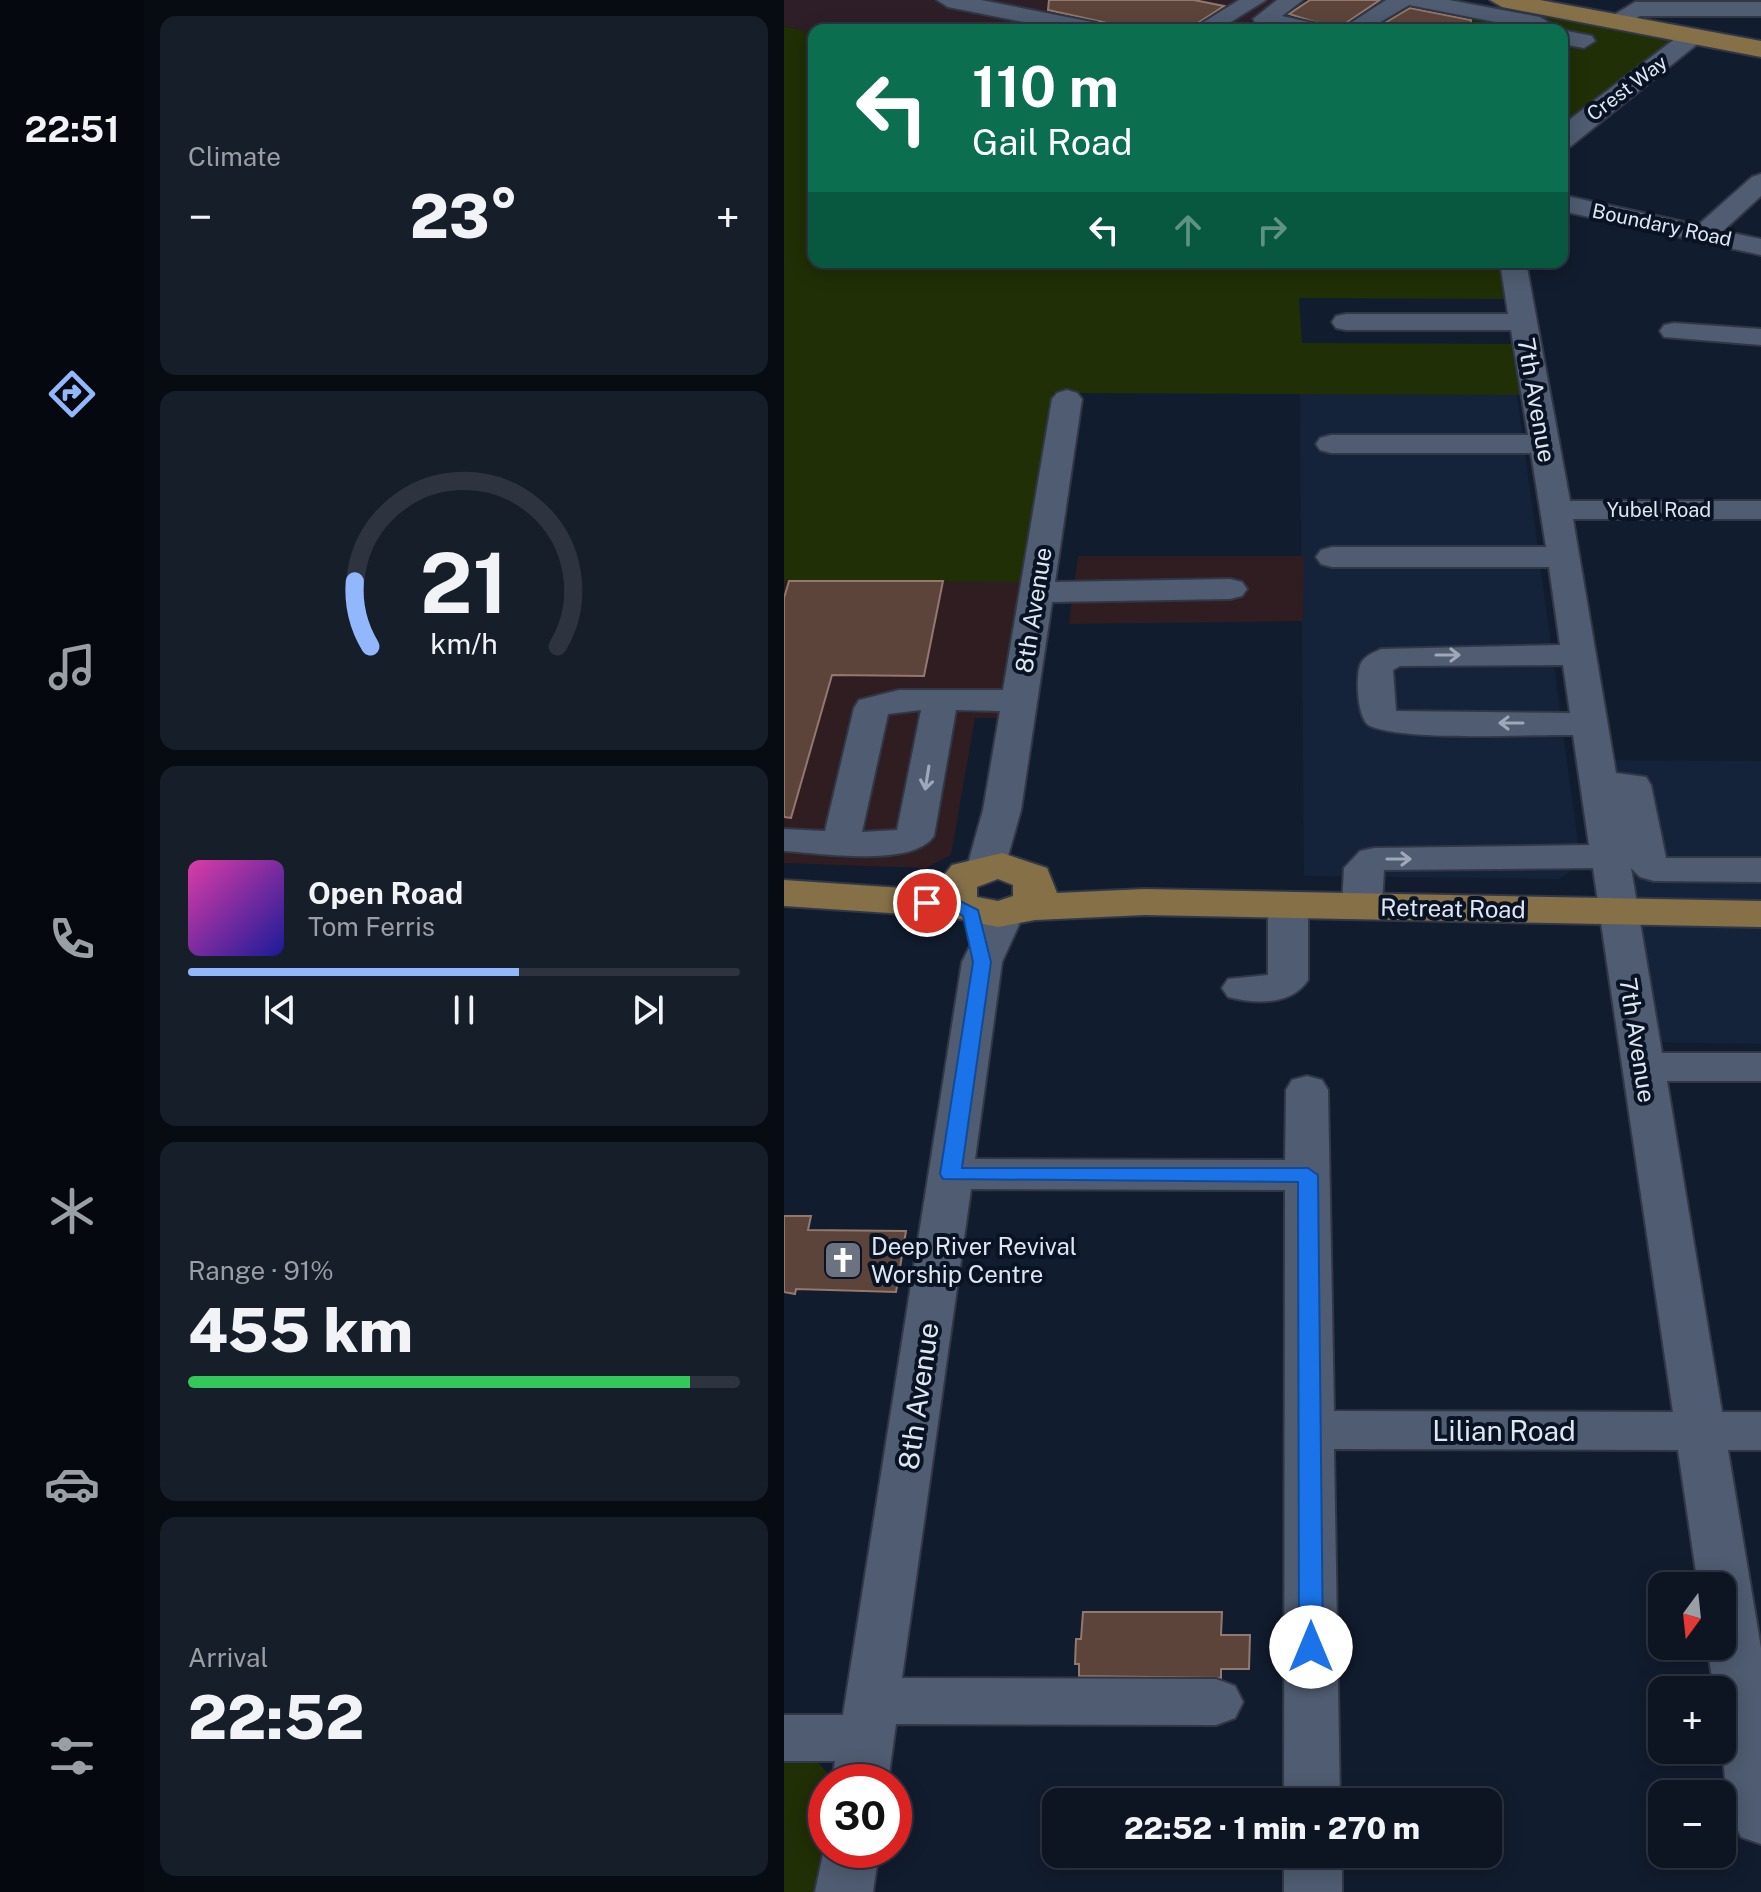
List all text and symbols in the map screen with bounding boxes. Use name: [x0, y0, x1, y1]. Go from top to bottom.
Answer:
street label: Crest Way: [1582, 50, 1672, 126]
text: 110 m: [972, 54, 1119, 120]
icon: left: [840, 56, 944, 160]
text: 22:51: [24, 108, 120, 150]
text: Gail Road: [972, 121, 1132, 163]
text: Climate: [188, 141, 281, 172]
text: 23°: [410, 181, 518, 252]
text: −: [188, 191, 212, 243]
text: +: [716, 191, 740, 243]
street label: Boundary Road: [1590, 199, 1734, 251]
icon: left: [1082, 208, 1126, 252]
icon: ahead: [1166, 208, 1210, 252]
icon: right: [1250, 208, 1294, 252]
street label: 7th Avenue: [1512, 336, 1562, 464]
icon: directions: [44, 366, 100, 422]
street label: Yubel Road: [1607, 498, 1711, 522]
text: 21: [420, 533, 508, 631]
street label: 8th Avenue: [1009, 545, 1057, 675]
text: km/h: [430, 627, 498, 660]
icon: music: [44, 639, 100, 695]
one-way arrow: [1434, 648, 1461, 663]
one-way arrow: [1498, 715, 1525, 731]
one-way arrow: [919, 765, 934, 790]
one-way arrow: [1385, 851, 1412, 866]
pin: [893, 869, 961, 937]
text: Open Road: [308, 875, 463, 911]
icon: arrive: [905, 881, 949, 925]
street label: Retreat Road: [1380, 893, 1526, 923]
icon: phone: [44, 911, 100, 967]
text: Tom Ferris: [308, 911, 435, 942]
street label: 7th Avenue: [1614, 976, 1662, 1104]
icon: previous: [258, 988, 302, 1032]
icon: pause: [442, 988, 486, 1032]
icon: next: [626, 988, 670, 1032]
icon: climate: [44, 1183, 100, 1239]
place label: Deep River Revival Worship Centre: [871, 1232, 1077, 1288]
church icon: Deep River Revival Worship Centre: [822, 1239, 864, 1281]
text: Range · 91%: [188, 1255, 334, 1286]
text: 455 km: [188, 1295, 413, 1366]
street label: 8th Avenue: [891, 1320, 945, 1472]
street label: Lilian Road: [1432, 1414, 1576, 1447]
icon: car: [44, 1456, 100, 1512]
north arrow: [1648, 1572, 1736, 1660]
map controls: [1648, 1572, 1736, 1868]
position arrow: [1269, 1605, 1353, 1689]
text: Arrival: [188, 1642, 268, 1673]
button: +: [1648, 1676, 1736, 1764]
text: 22:52: [188, 1682, 364, 1753]
icon: filters: [44, 1728, 100, 1784]
speed limit sign: 30: [808, 1764, 912, 1868]
button: −: [1648, 1780, 1736, 1868]
text: 22:52 · 1 min · 270 m: [1124, 1810, 1420, 1846]

